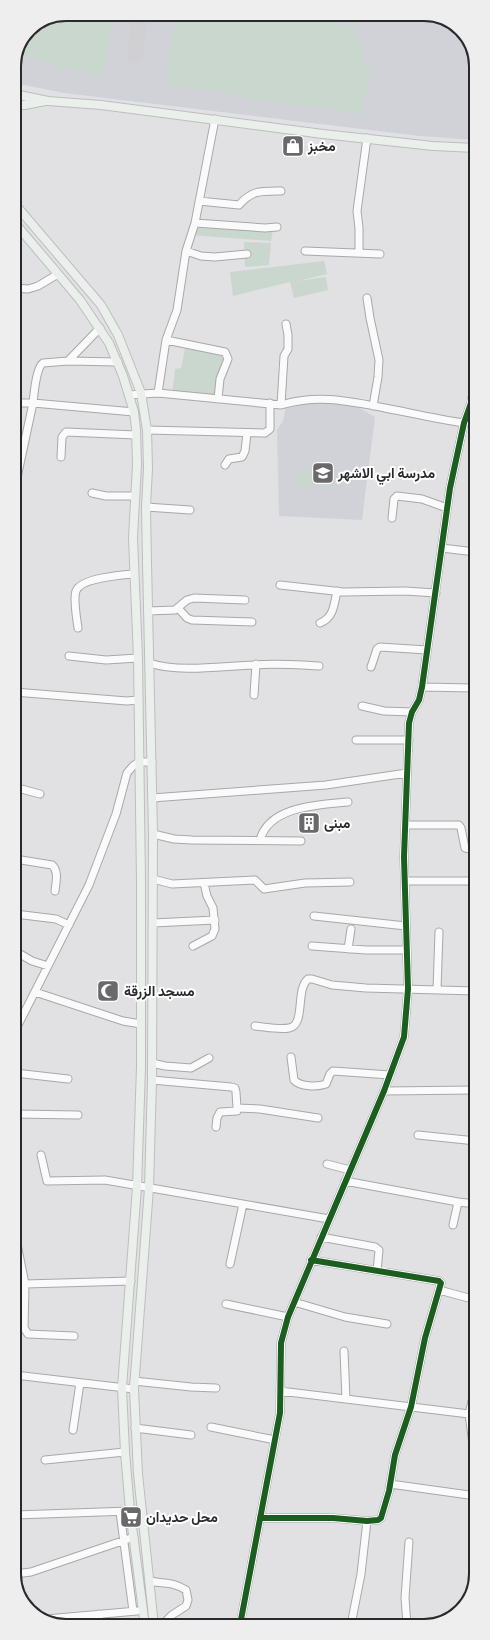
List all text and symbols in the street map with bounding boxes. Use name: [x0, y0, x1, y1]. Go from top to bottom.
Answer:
shop icon: مخبز: [280, 133, 306, 159]
place label: مخبز: [307, 138, 336, 155]
school or university icon: مدرسة ابي الاشهر: [310, 460, 336, 486]
place label: مدرسة ابي الاشهر: [337, 465, 436, 485]
building icon: مبنى: [296, 810, 322, 836]
place label: مبنى: [324, 815, 351, 832]
mosque icon: مسجد الزرقة: [95, 978, 121, 1004]
place label: مسجد الزرقة: [124, 983, 195, 1000]
supermarket icon: محل حديدان: [118, 1504, 144, 1530]
place label: محل حديدان: [146, 1509, 218, 1526]

